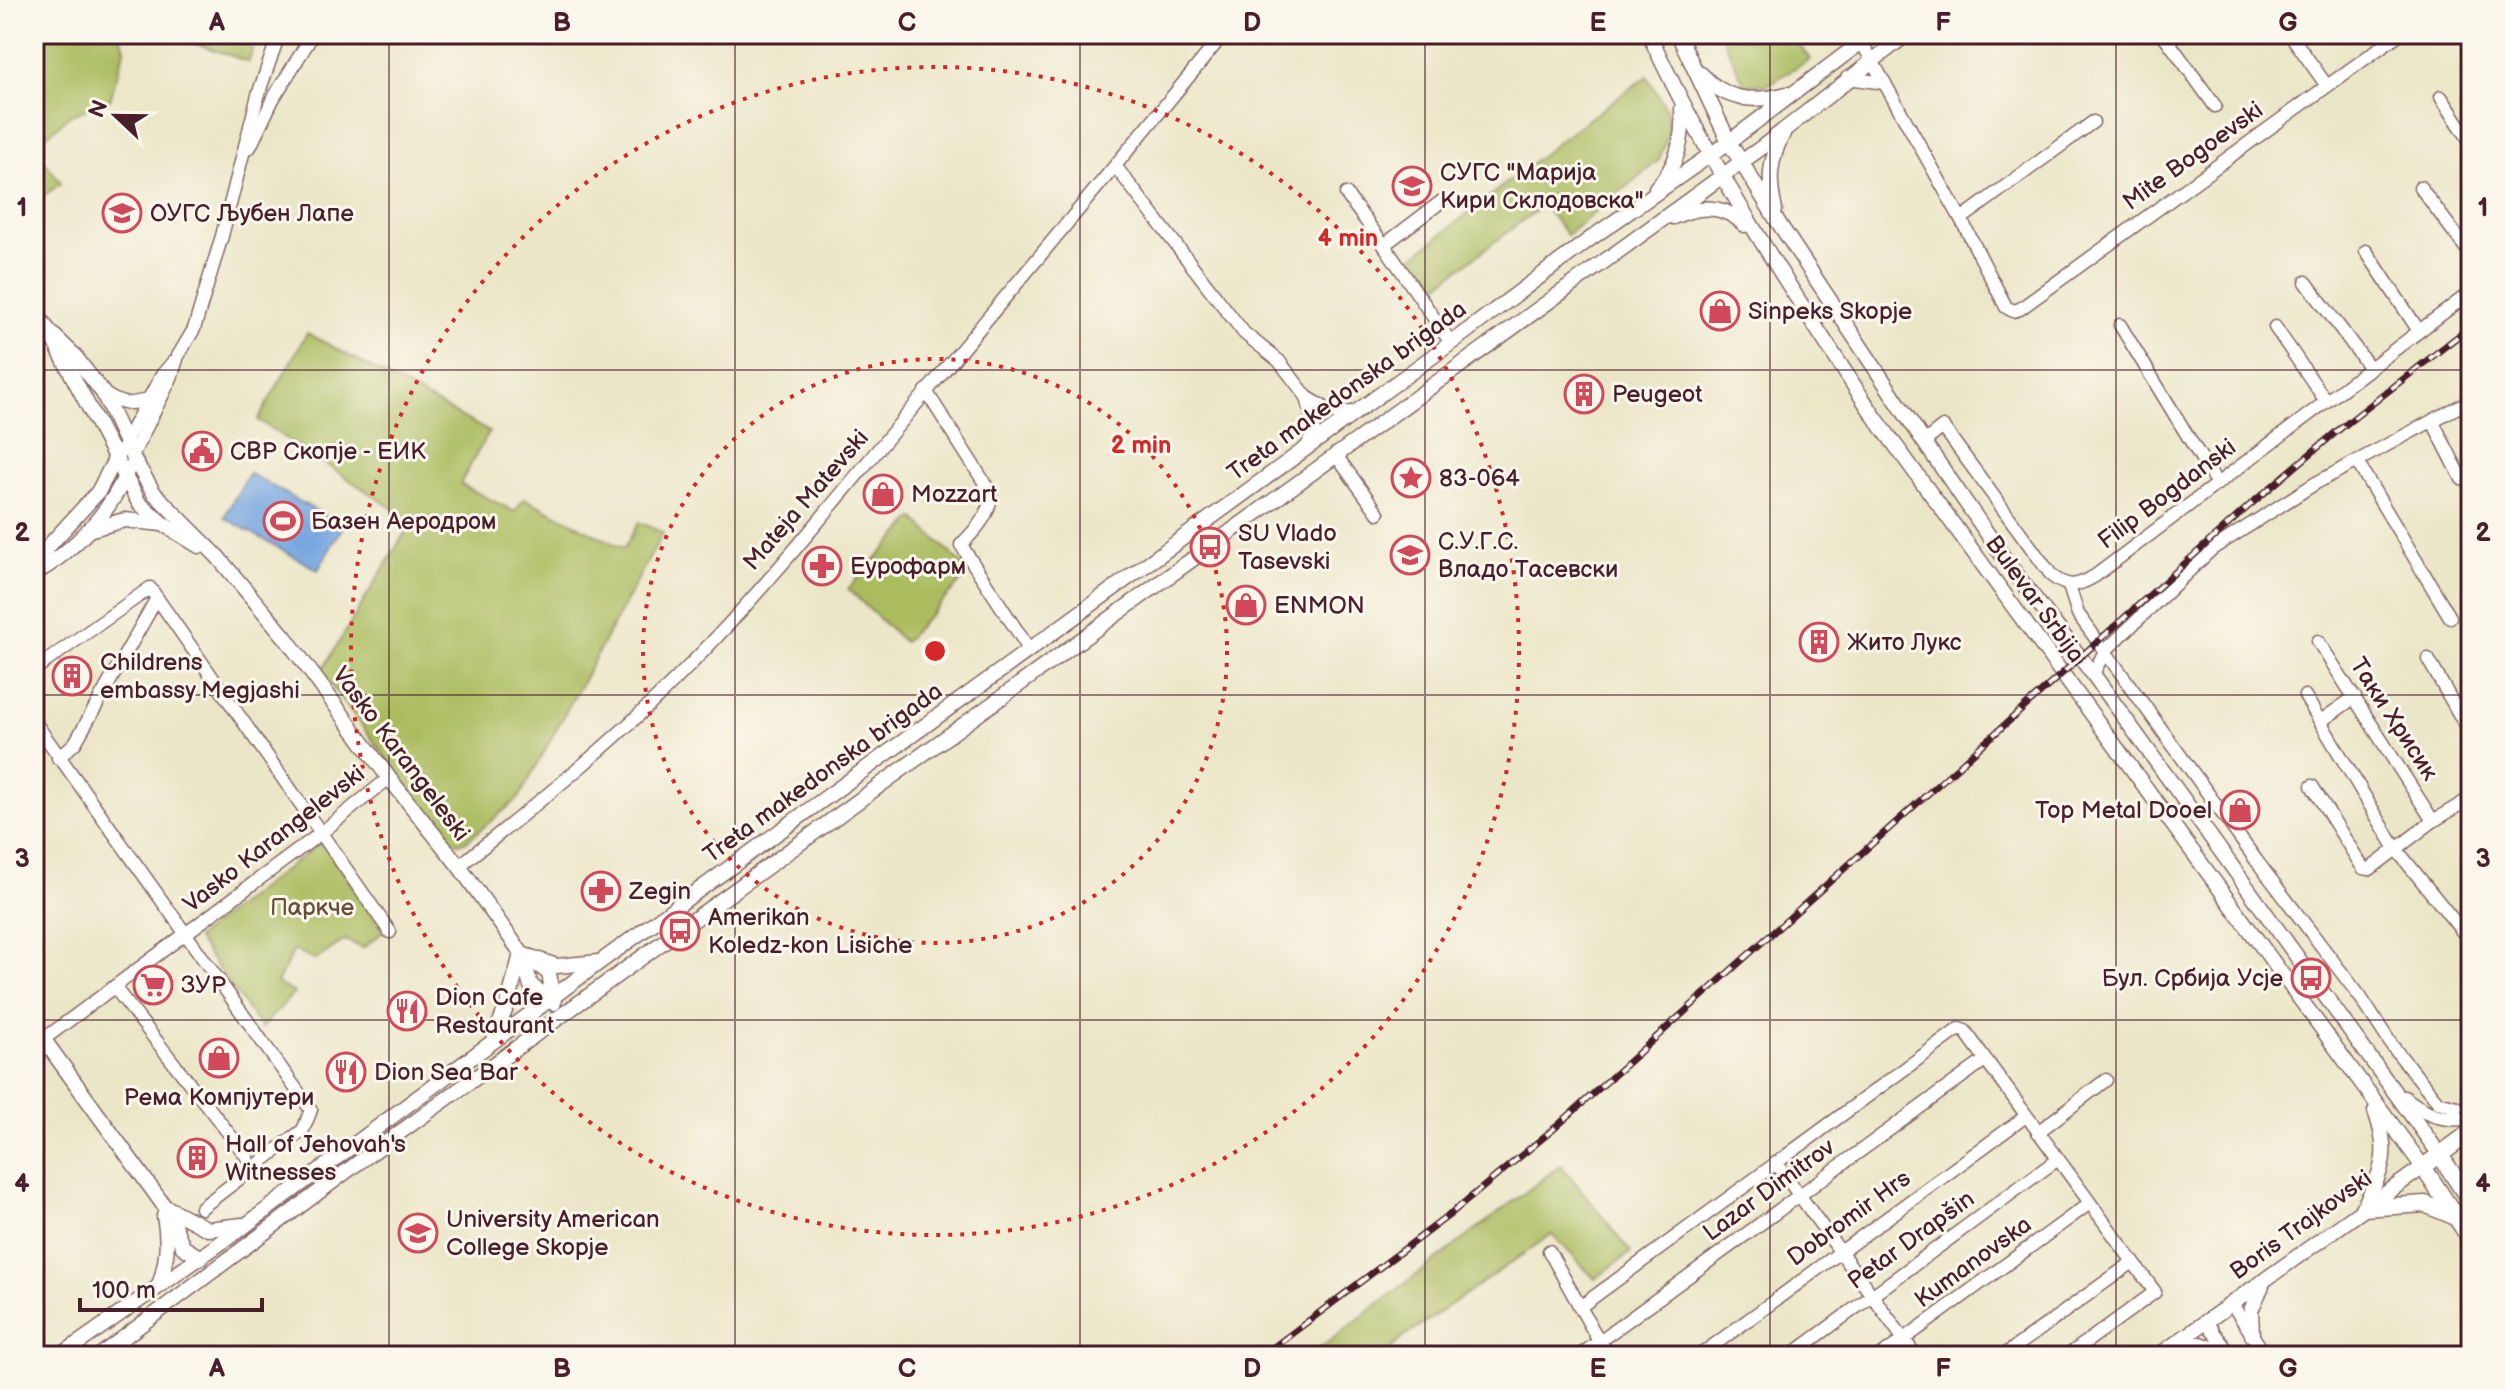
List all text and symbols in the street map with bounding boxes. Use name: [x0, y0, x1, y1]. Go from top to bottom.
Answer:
text: A: [208, 8, 225, 39]
text: B: [553, 8, 571, 39]
text: C: [898, 8, 916, 39]
text: D: [1243, 8, 1261, 39]
text: E: [1590, 8, 1607, 39]
text: F: [1935, 8, 1951, 39]
text: G: [2278, 8, 2298, 39]
north arrow: [76, 76, 156, 156]
street label: Mite Bogoevski: [2117, 95, 2269, 217]
text: N: [83, 96, 114, 122]
place label: СУГС "Марија Кири Склодовска": [1440, 158, 1644, 215]
school or university icon: СУГС "Марија Кири Склодовска": [1391, 165, 1433, 207]
school or university icon: ОУГС Љубен Лапе: [101, 192, 143, 234]
text: 1: [17, 193, 27, 224]
text: 1: [2478, 193, 2488, 224]
place label: ОУГС Љубен Лапе: [150, 199, 354, 228]
text: 4 min: [1318, 224, 1378, 253]
shop icon: Sinpeks Skopje: [1699, 290, 1741, 332]
street label: Treta makedonska brigada: [1222, 295, 1472, 487]
place label: Sinpeks Skopje: [1748, 297, 1912, 326]
building icon: Peugeot: [1563, 373, 1605, 415]
place label: Peugeot: [1612, 380, 1703, 409]
street label: Mateja Matevski: [737, 424, 875, 576]
public building icon: СВР Скопје - ЕИК: [181, 430, 223, 472]
text: 2 min: [1111, 431, 1171, 460]
street label: Filip Bogdanski: [2092, 433, 2242, 555]
place label: СВР Скопје - ЕИК: [230, 437, 426, 466]
place icon: 83-064: [1390, 457, 1432, 499]
place label: 83-064: [1439, 464, 1520, 493]
shop icon: Mozzart: [862, 473, 904, 515]
place label: Mozzart: [911, 480, 998, 509]
sports icon: Базен Аеродром: [262, 500, 304, 542]
place label: Базен Аеродром: [311, 507, 497, 536]
text: 2: [14, 518, 30, 549]
text: 2: [2475, 518, 2491, 549]
place label: SU Vlado Tasevski: [1238, 519, 1337, 576]
bus stop icon: SU Vlado Tasevski: [1189, 526, 1231, 568]
place label: С.У.Г.С. Владо Тасевски: [1438, 527, 1618, 584]
street label: Bulevar Srbija: [1979, 530, 2091, 668]
school or university icon: С.У.Г.С. Владо Тасевски: [1389, 534, 1431, 576]
pharmacy icon: Еурофарм: [801, 545, 843, 587]
place label: Еурофарм: [850, 552, 966, 581]
shop icon: ENMON: [1225, 584, 1267, 626]
place label: ENMON: [1274, 591, 1365, 620]
building icon: Жито Лукс: [1798, 621, 1840, 663]
place label: Жито Лукс: [1847, 628, 1962, 657]
centre of rings: [921, 637, 949, 665]
place label: Childrens embassy Megjashi: [100, 648, 300, 705]
street label: Таки Хрисик: [2344, 652, 2444, 786]
building icon: Childrens embassy Megjashi: [51, 655, 93, 697]
street label: Vasko Karangeleski: [326, 661, 476, 847]
street label: Treta makedonska brigada: [698, 677, 948, 869]
street label: Vasko Karangelevski: [178, 759, 370, 919]
shop icon: Top Metal Dooel: [2219, 789, 2261, 831]
place label: Top Metal Dooel: [2035, 796, 2212, 825]
text: 3: [14, 844, 30, 875]
text: 3: [2475, 844, 2491, 875]
pharmacy icon: Zegin: [580, 870, 622, 912]
place label: Zegin: [628, 877, 691, 906]
park label: Паркче: [270, 893, 354, 922]
place label: Amerikan Koledz-kon Lisiche: [708, 903, 912, 960]
bus stop icon: Amerikan Koledz-kon Lisiche: [659, 910, 701, 952]
bus stop icon: Бул. Србија Усје: [2290, 957, 2332, 999]
supermarket icon: ЗУР: [132, 964, 174, 1006]
place label: Бул. Србија Усје: [2102, 964, 2283, 993]
place label: ЗУР: [181, 971, 226, 1000]
place label: Dion Cafe Restaurant: [435, 983, 555, 1040]
restaurant icon: Dion Cafe Restaurant: [386, 990, 428, 1032]
shop icon: Рема Компјутери: [198, 1037, 240, 1079]
restaurant icon: Dion Sea Bar: [325, 1051, 367, 1093]
place label: Dion Sea Bar: [374, 1058, 518, 1087]
place label: Рема Компјутери: [124, 1083, 314, 1112]
place label: Hall of Jehovah's Witnesses: [225, 1130, 406, 1187]
street label: Lazar Dimitrov: [1697, 1132, 1841, 1247]
building icon: Hall of Jehovah's Witnesses: [176, 1137, 218, 1179]
street label: Dobromir Hrs: [1782, 1164, 1916, 1272]
street label: Boris Trajkovski: [2224, 1164, 2378, 1286]
text: 4: [14, 1169, 30, 1200]
text: 4: [2475, 1169, 2491, 1200]
street label: Petar Drapšin: [1842, 1184, 1980, 1296]
place label: University American College Skopje: [446, 1205, 660, 1262]
street label: Kumanovska: [1909, 1210, 2037, 1314]
school or university icon: University American College Skopje: [397, 1212, 439, 1254]
scale bar: [80, 1262, 262, 1312]
text: 100 m: [92, 1276, 156, 1305]
text: A: [208, 1354, 225, 1385]
text: B: [553, 1354, 571, 1385]
text: C: [898, 1354, 916, 1385]
text: D: [1243, 1354, 1261, 1385]
text: E: [1590, 1354, 1607, 1385]
text: F: [1935, 1354, 1951, 1385]
text: G: [2278, 1354, 2298, 1385]

